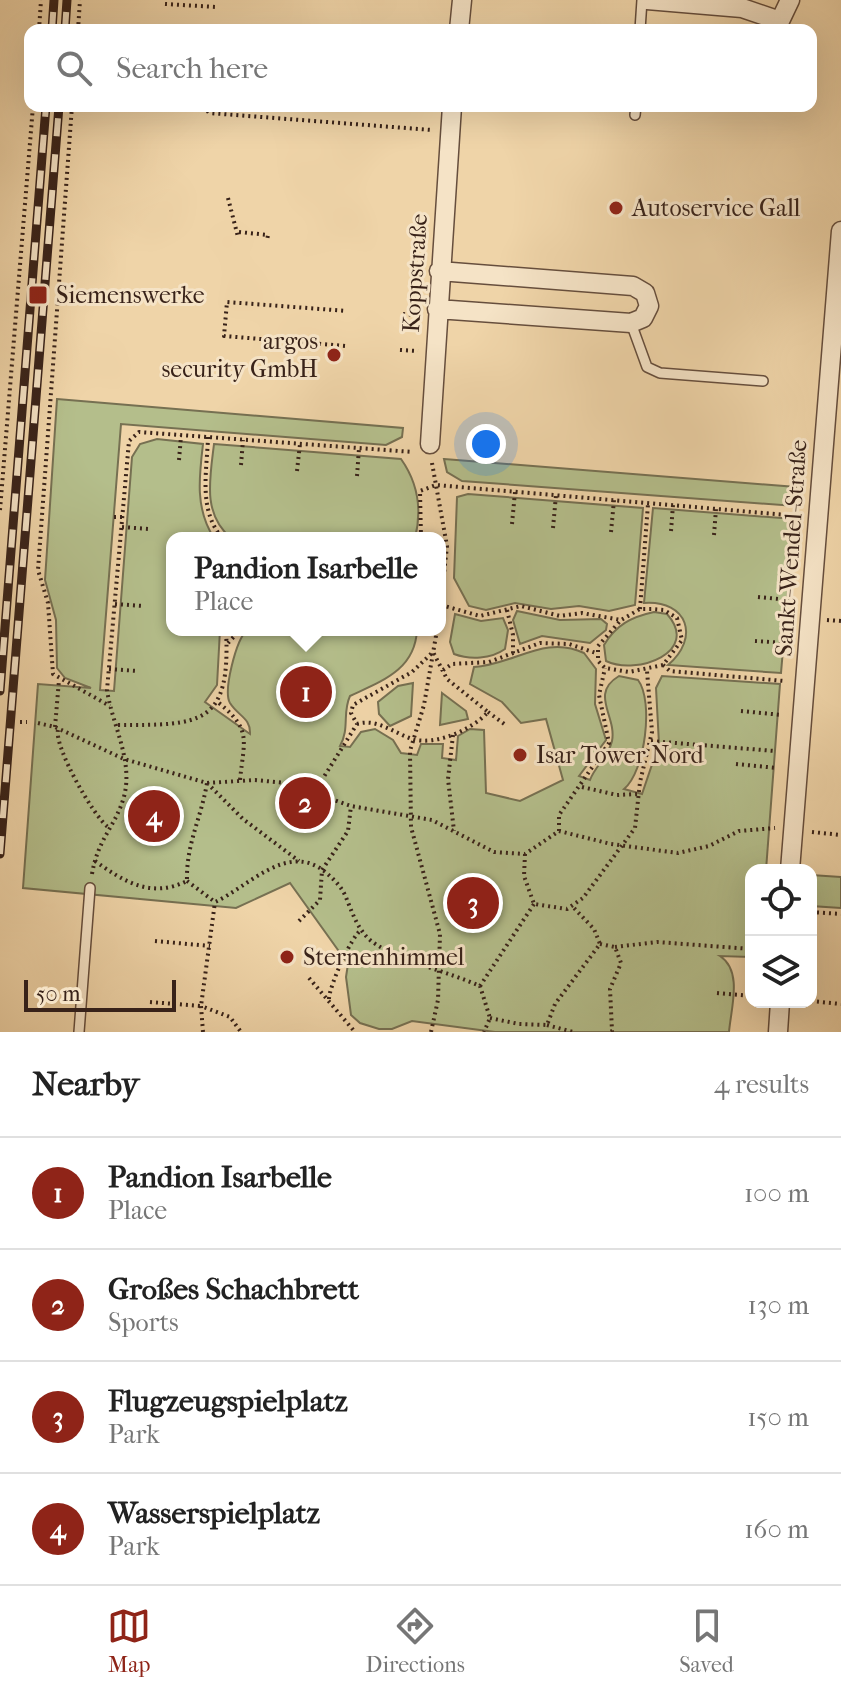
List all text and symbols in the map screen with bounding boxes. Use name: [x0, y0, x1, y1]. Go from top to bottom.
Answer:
search box: [24, 24, 817, 112]
icon: search: [52, 46, 96, 90]
text: Search here: [116, 51, 268, 86]
place label: Autoservice Gall: [631, 194, 801, 222]
marker: Autoservice Gall: [607, 199, 625, 217]
street label: Koppstraße: [397, 213, 433, 333]
place label: Siemenswerke: [56, 281, 205, 309]
marker: Siemenswerke: [27, 284, 49, 306]
place label: argos security GmbH: [161, 327, 318, 383]
marker: argos security GmbH: [325, 346, 343, 364]
your location: [466, 424, 506, 464]
street label: Sankt-Wendel-Straße: [769, 439, 813, 657]
popup: [166, 532, 446, 636]
text: Pandion Isarbelle: [194, 551, 418, 586]
text: Place: [194, 586, 253, 617]
pin: 1: [280, 662, 332, 722]
place label: Isar Tower Nord: [536, 741, 705, 769]
marker: Isar Tower Nord: [511, 746, 529, 764]
pin: 2: [279, 773, 331, 833]
pin: 4: [128, 786, 180, 846]
map controls: [745, 864, 817, 1008]
button: locate: [745, 864, 817, 936]
pin: 3: [447, 873, 499, 933]
button: layers: [745, 936, 817, 1008]
place label: Sternenhimmel: [303, 943, 465, 971]
marker: Sternenhimmel: [278, 948, 296, 966]
scale bar: [24, 976, 176, 1012]
text: 50 m: [36, 981, 81, 1007]
text: Nearby: [32, 1064, 139, 1104]
text: 4 results: [714, 1069, 809, 1100]
text: Pandion Isarbelle: [108, 1160, 332, 1195]
text: 1: [53, 1178, 63, 1209]
text: 100 m: [744, 1178, 809, 1209]
text: Place: [108, 1195, 167, 1226]
text: Großes Schachbrett: [108, 1272, 359, 1307]
text: 2: [51, 1290, 65, 1321]
text: 130 m: [748, 1290, 809, 1321]
text: Sports: [108, 1307, 179, 1338]
text: Flugzeugspielplatz: [108, 1384, 348, 1419]
text: 3: [53, 1402, 63, 1433]
text: 150 m: [747, 1402, 809, 1433]
text: Park: [108, 1419, 160, 1450]
text: Wasserspielplatz: [108, 1496, 320, 1531]
text: 4: [50, 1514, 66, 1545]
text: 160 m: [744, 1514, 809, 1545]
text: Park: [108, 1531, 160, 1562]
tab: Map: [107, 1604, 151, 1678]
tab: Directions: [366, 1604, 465, 1678]
tab: Saved: [679, 1604, 734, 1678]

